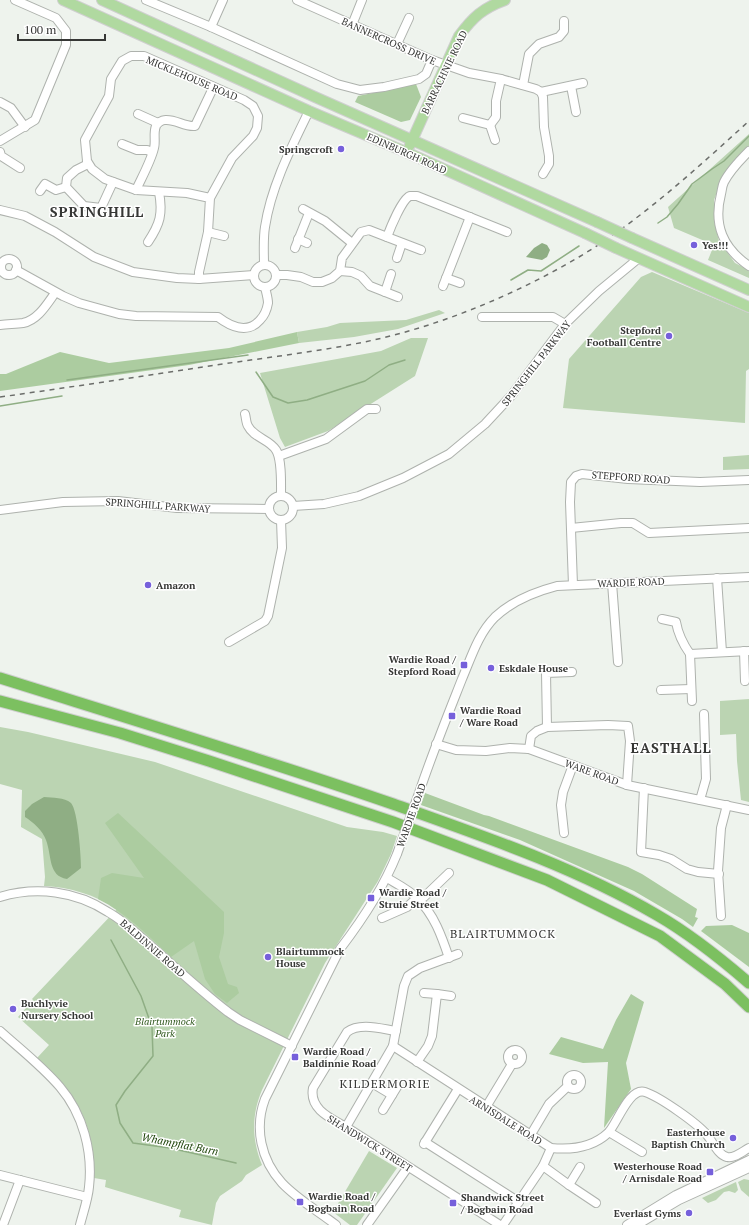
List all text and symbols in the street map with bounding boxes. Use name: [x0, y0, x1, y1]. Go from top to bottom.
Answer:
street label: BANNERCROSS DRIVE: [339, 15, 438, 68]
scale bar: [18, 16, 105, 42]
text: 100 m: [24, 22, 57, 37]
street label: BARRACHNIE ROAD: [419, 28, 470, 116]
street label: MICKLEHOUSE ROAD: [144, 53, 240, 104]
street label: EDINBURGH ROAD: [365, 130, 449, 177]
place label: Springcroft: [279, 143, 333, 156]
marker: Springcroft: [336, 144, 346, 154]
district label: SPRINGHILL: [50, 202, 144, 221]
place label: Yes!!!: [702, 239, 728, 252]
marker: Yes!!!: [689, 240, 699, 250]
street label: SPRINGHILL PARKWAY: [499, 317, 574, 409]
place label: Stepford Football Centre: [587, 324, 662, 349]
marker: Stepford Football Centre: [664, 331, 674, 341]
street label: STEPFORD ROAD: [591, 468, 671, 487]
street label: SPRINGHILL PARKWAY: [105, 495, 211, 516]
street label: WARDIE ROAD: [597, 575, 665, 590]
place label: Amazon: [156, 579, 196, 592]
marker: Amazon: [143, 580, 153, 590]
place label: Wardie Road / Stepford Road: [388, 653, 457, 678]
marker: Wardie Road / Stepford Road: [459, 660, 469, 670]
place label: Eskdale House: [499, 662, 569, 675]
marker: Eskdale House: [486, 663, 496, 673]
place label: Wardie Road / Ware Road: [459, 704, 521, 729]
marker: Wardie Road / Ware Road: [447, 711, 457, 721]
district label: EASTHALL: [630, 738, 712, 757]
street label: WARE ROAD: [563, 757, 621, 788]
street label: WARDIE ROAD: [394, 781, 429, 849]
place label: Wardie Road / Struie Street: [379, 886, 447, 911]
marker: Wardie Road / Struie Street: [366, 893, 376, 903]
street label: BALDINNIE ROAD: [117, 916, 188, 980]
district label: BLAIRTUMMOCK: [450, 926, 556, 941]
place label: Blairtummock House: [276, 945, 344, 970]
marker: Blairtummock House: [263, 952, 273, 962]
place label: Buchlyvie Nursery School: [21, 997, 94, 1022]
marker: Buchlyvie Nursery School: [8, 1004, 18, 1014]
park label: Blairtummock Park: [134, 1015, 195, 1040]
place label: Wardie Road / Baldinnie Road: [303, 1045, 376, 1070]
marker: Wardie Road / Baldinnie Road: [290, 1052, 300, 1062]
district label: KILDERMORIE: [340, 1076, 430, 1091]
street label: ARNISDALE ROAD: [467, 1093, 545, 1148]
street label: SHANDWICK STREET: [325, 1112, 415, 1175]
place label: Easterhouse Baptish Church: [651, 1126, 726, 1151]
water label: Whampflat Burn: [140, 1130, 220, 1158]
marker: Easterhouse Baptish Church: [728, 1133, 738, 1143]
place label: Westerhouse Road / Arnisdale Road: [614, 1160, 702, 1185]
marker: Westerhouse Road / Arnisdale Road: [705, 1167, 715, 1177]
place label: Wardie Road / Bogbain Road: [308, 1190, 376, 1215]
place label: Shandwick Street / Bogbain Road: [460, 1191, 544, 1216]
marker: Wardie Road / Bogbain Road: [295, 1197, 305, 1207]
marker: Shandwick Street / Bogbain Road: [448, 1198, 458, 1208]
place label: Everlast Gyms: [614, 1207, 681, 1220]
marker: Everlast Gyms: [684, 1208, 694, 1218]

